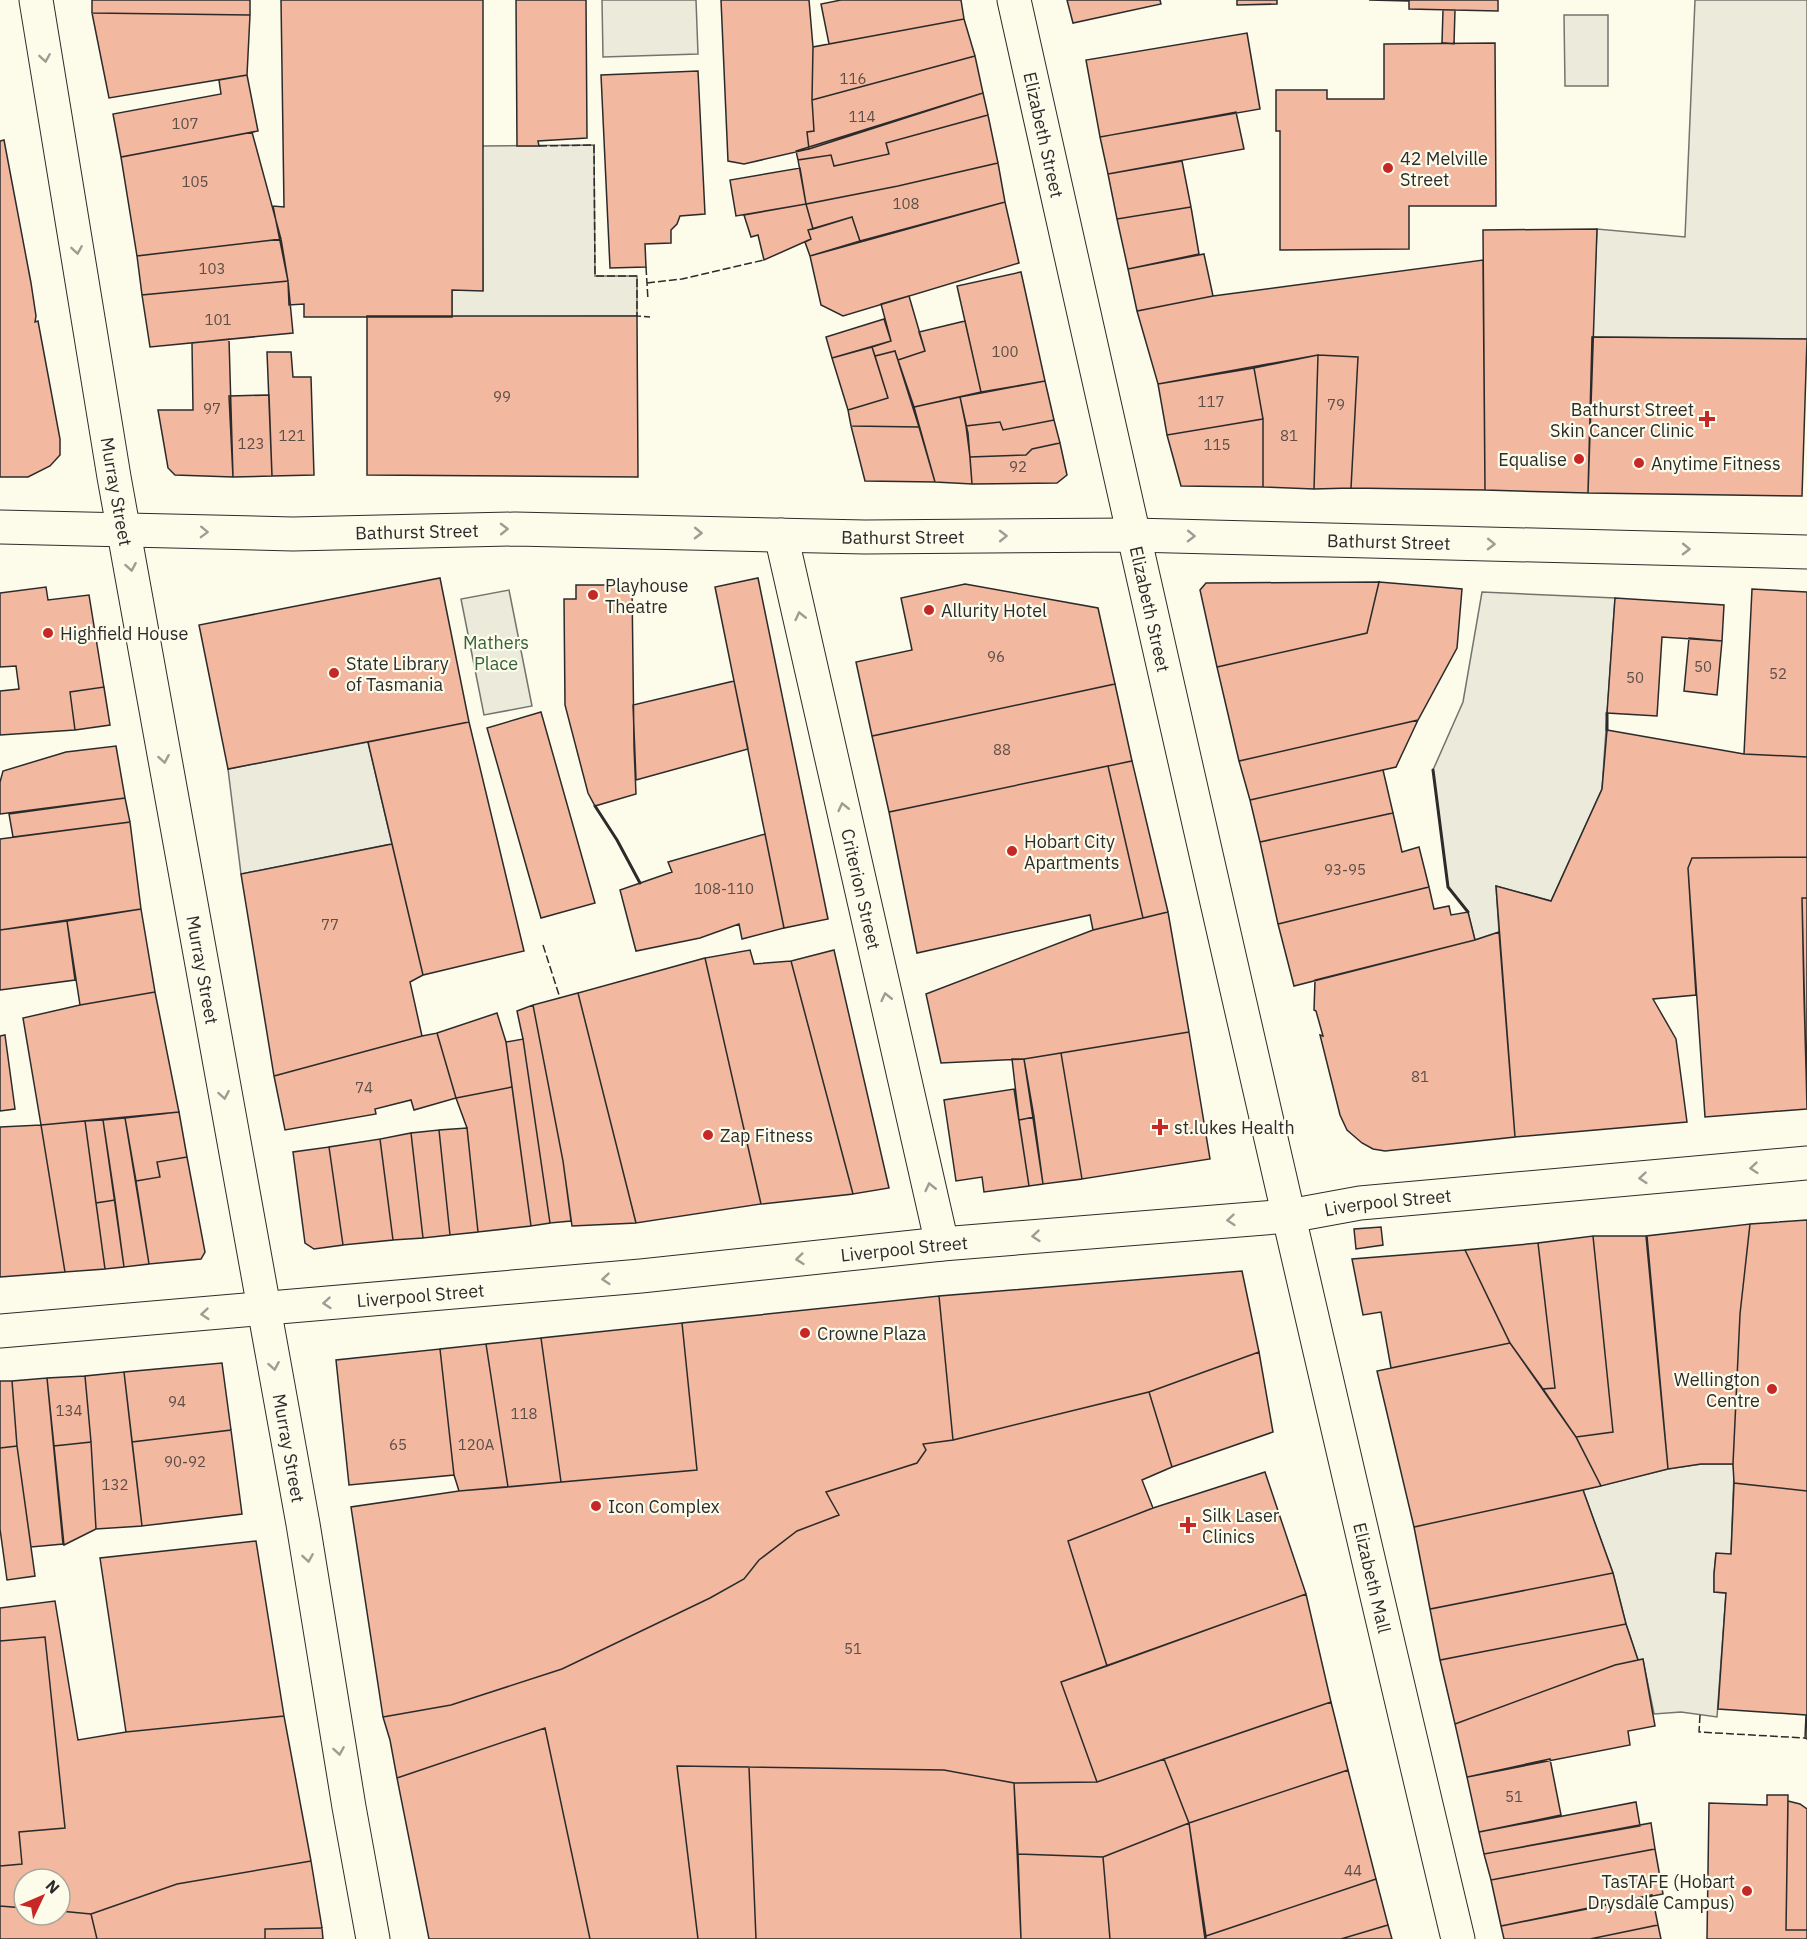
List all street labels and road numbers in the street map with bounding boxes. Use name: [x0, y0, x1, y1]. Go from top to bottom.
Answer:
street label: Elizabeth Street: [1019, 69, 1069, 200]
street label: Murray Street: [96, 435, 138, 548]
street label: Bathurst Street: [355, 518, 479, 544]
street label: Bathurst Street: [841, 525, 965, 549]
street label: Bathurst Street: [1327, 528, 1451, 555]
street label: Elizabeth Street: [1125, 544, 1176, 674]
street label: Criterion Street: [836, 826, 886, 952]
street label: Murray Street: [182, 913, 224, 1026]
street label: Liverpool Street: [1322, 1183, 1452, 1221]
street label: Liverpool Street: [839, 1230, 969, 1266]
street label: Liverpool Street: [356, 1278, 485, 1312]
street label: Murray Street: [268, 1392, 310, 1504]
street label: Elizabeth Mall: [1349, 1520, 1397, 1635]

